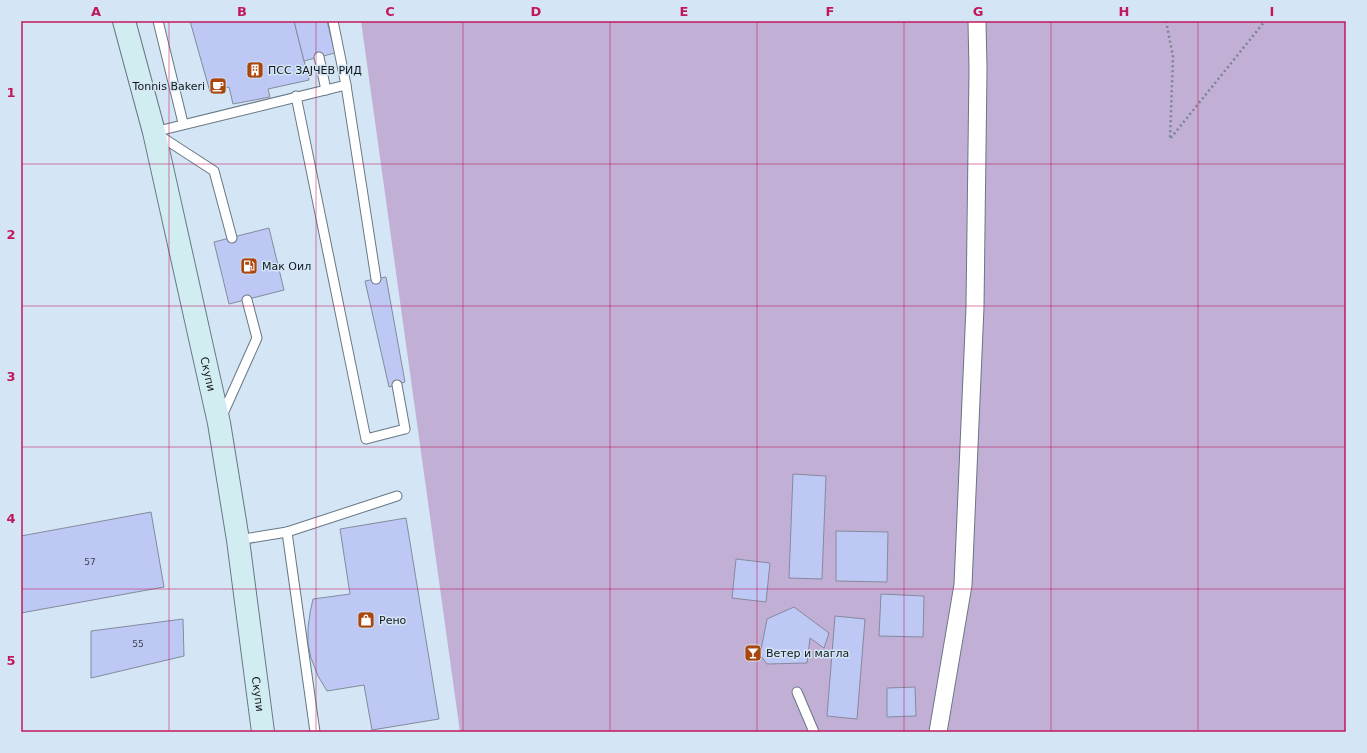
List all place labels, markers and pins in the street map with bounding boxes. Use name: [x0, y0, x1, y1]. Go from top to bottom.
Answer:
building icon: ПСС ЗАЈЧЕВ РИД: [245, 60, 265, 80]
place label: ПСС ЗАЈЧЕВ РИД: [268, 64, 362, 77]
cafe icon: Tonnis Bakeri: [208, 76, 228, 96]
place label: Tonnis Bakeri: [132, 80, 205, 93]
fuel station icon: Мак Оил: [239, 256, 259, 276]
place label: Мак Оил: [262, 260, 311, 273]
shop icon: Рено: [356, 610, 376, 630]
place label: Рено: [379, 614, 407, 627]
bar icon: Ветер и магла: [743, 643, 763, 663]
place label: Ветер и магла: [766, 647, 849, 660]

